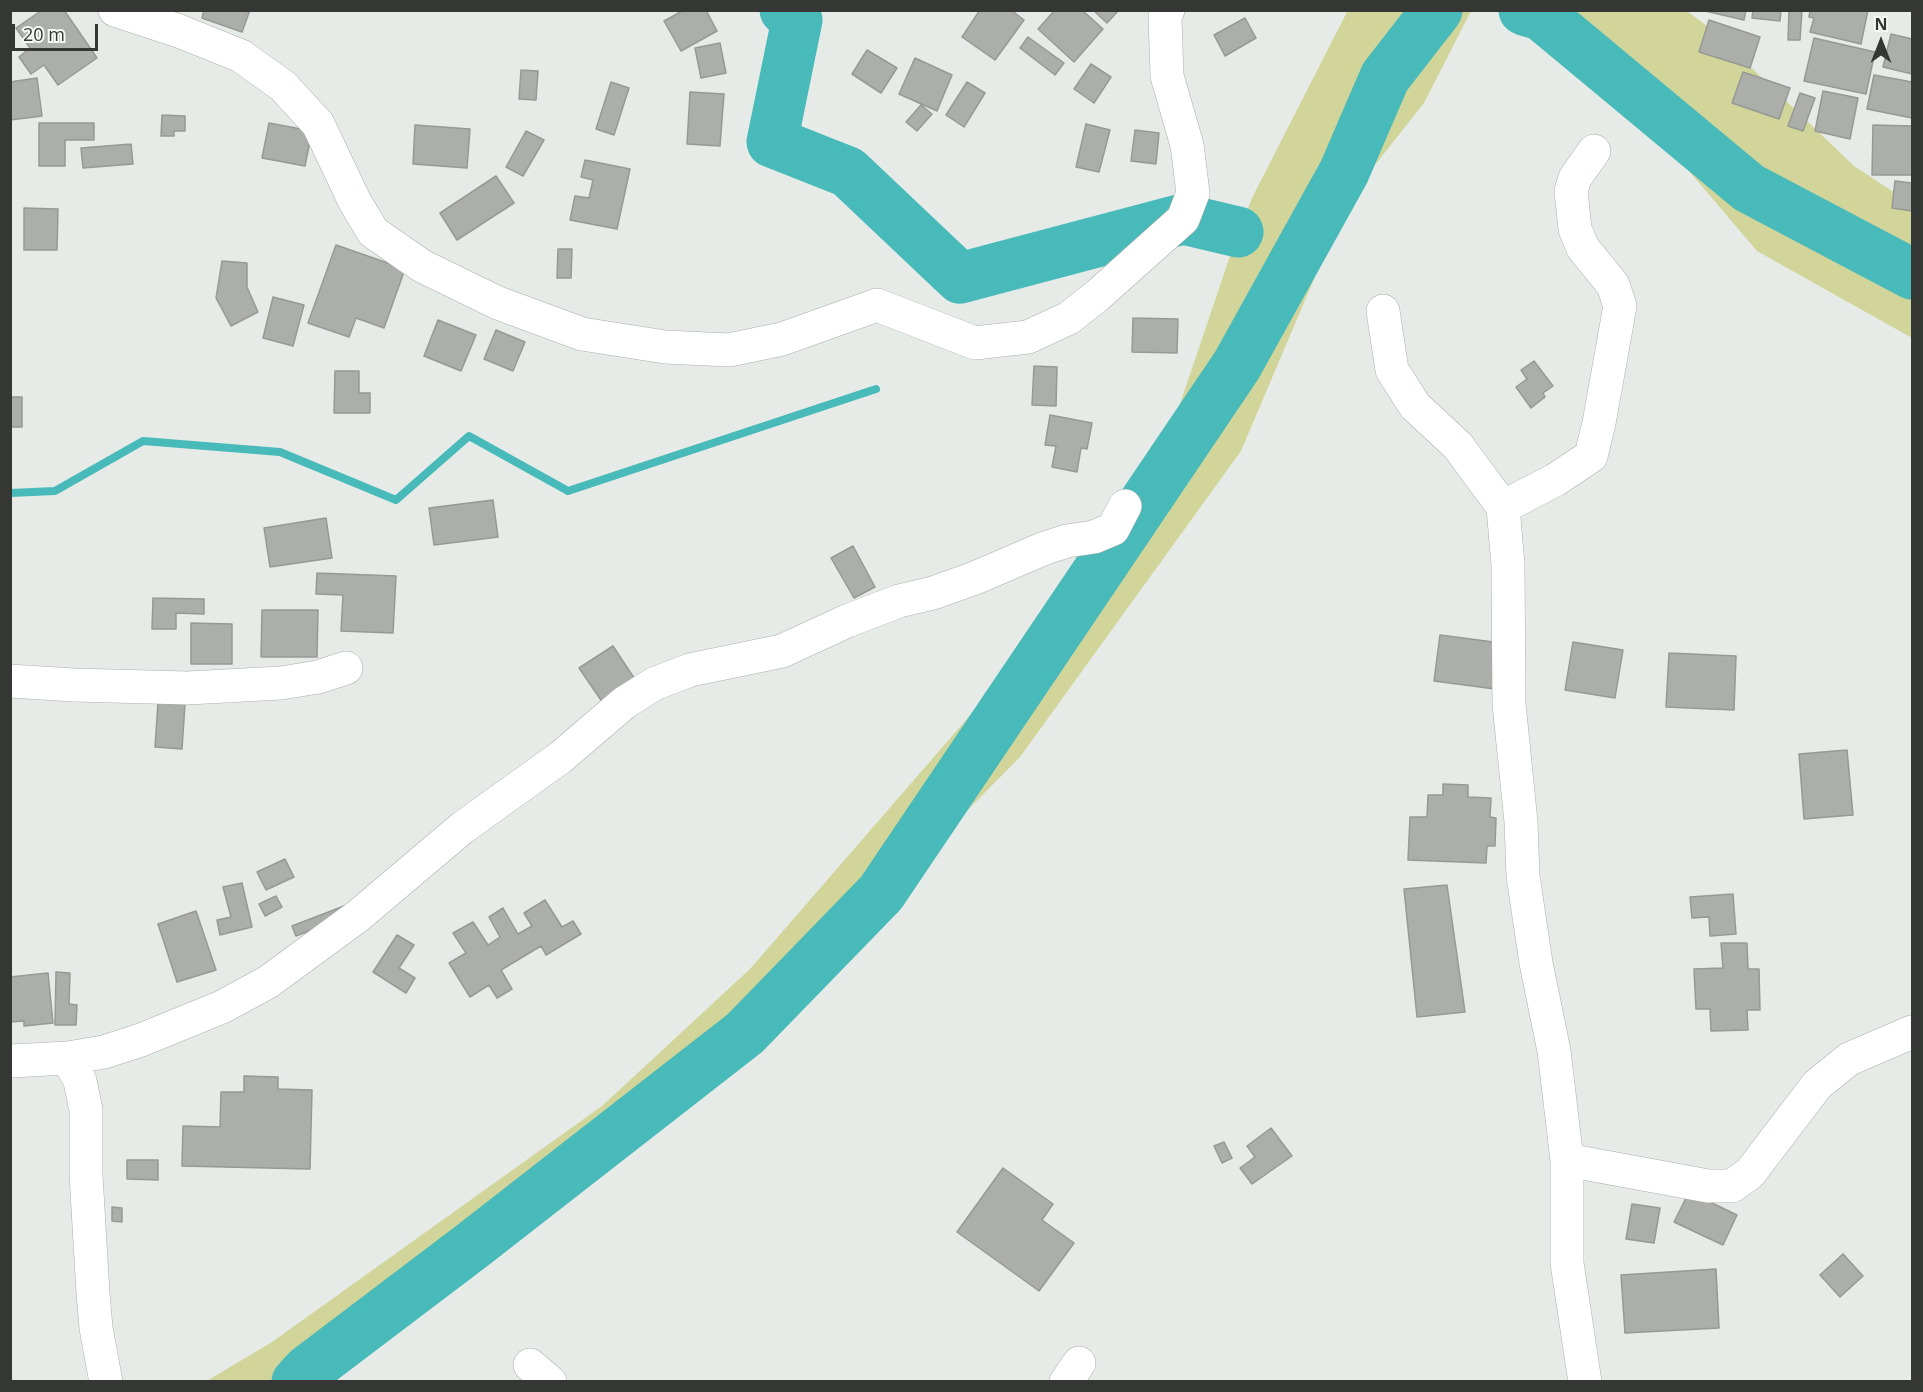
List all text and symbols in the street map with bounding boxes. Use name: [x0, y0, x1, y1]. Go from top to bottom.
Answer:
scale bar: [15, 12, 100, 50]
north arrow: [1851, 12, 1911, 72]
text: N: [1874, 13, 1888, 35]
text: 20 m: [23, 22, 65, 46]

